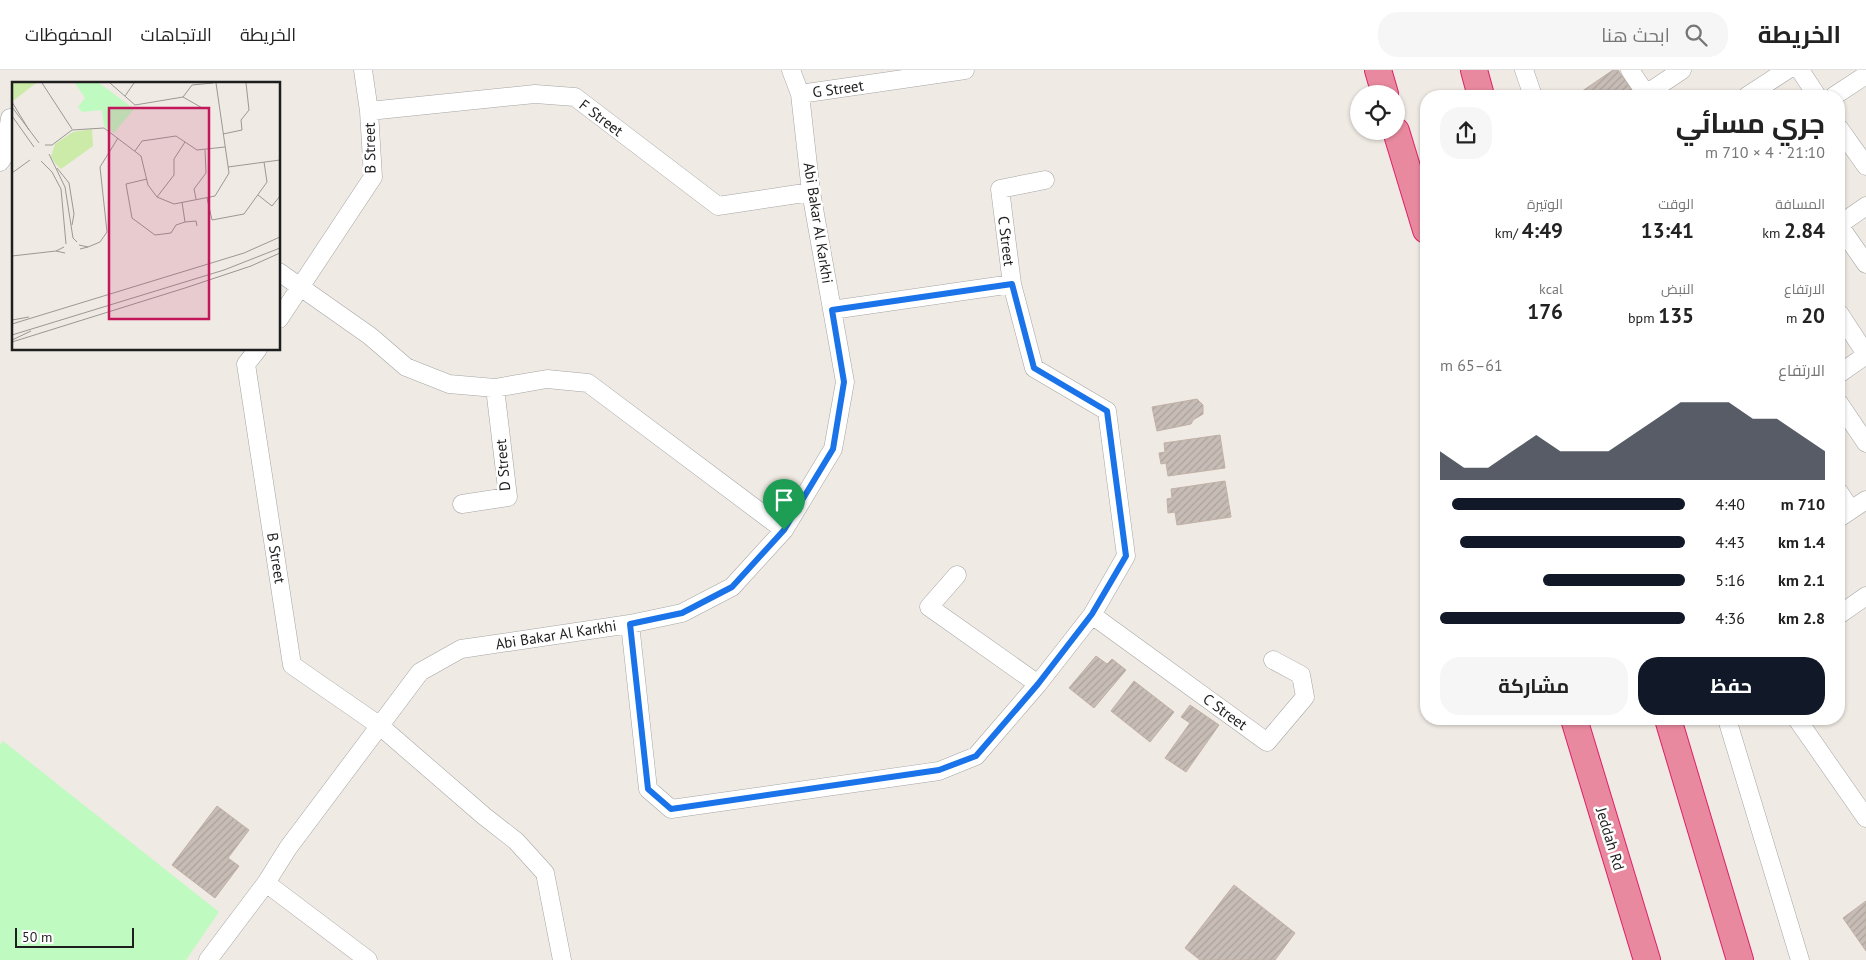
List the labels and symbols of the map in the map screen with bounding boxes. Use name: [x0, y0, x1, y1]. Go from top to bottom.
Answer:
street label: G Street: [811, 76, 865, 101]
inset map: [12, 82, 280, 350]
street label: F Street: [576, 95, 627, 140]
street label: B Street: [360, 122, 379, 174]
street label: Abi Bakar Al Karkhi: [800, 161, 837, 285]
street label: C Street: [994, 215, 1019, 267]
street label: D Street: [491, 438, 514, 492]
pin: [763, 479, 805, 530]
street label: B Street: [263, 531, 290, 585]
street label: Abi Bakar Al Karkhi: [494, 616, 618, 653]
street label: C Street: [1199, 689, 1251, 734]
street label: Jeddah Rd: [1592, 804, 1629, 873]
scale bar: [15, 925, 134, 948]

